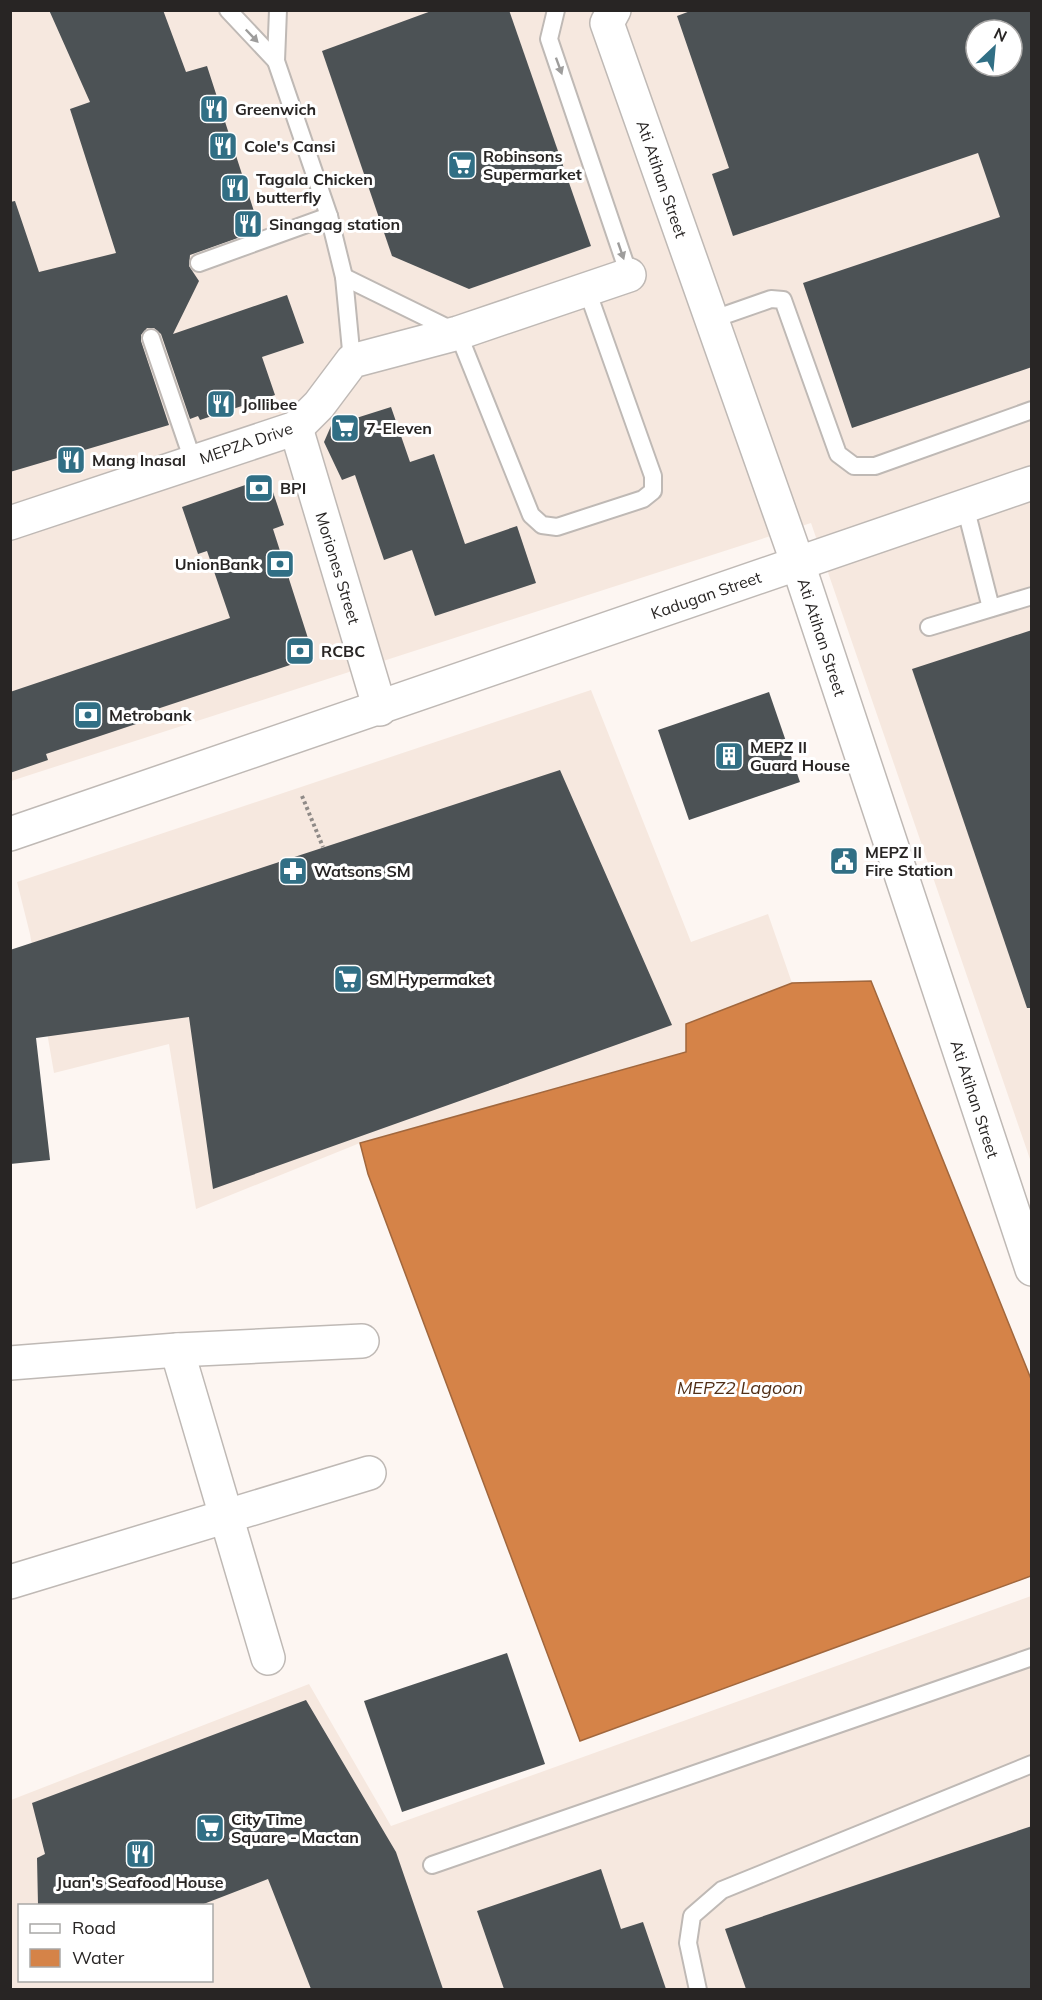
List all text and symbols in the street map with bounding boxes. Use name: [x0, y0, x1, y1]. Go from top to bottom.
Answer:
north arrow: [964, 18, 1024, 78]
text: N: [991, 23, 1010, 46]
one-way arrow: [244, 28, 258, 42]
one-way arrow: [554, 57, 564, 75]
restaurant icon: Greenwich: [198, 93, 230, 125]
place label: Greenwich: [235, 99, 316, 119]
street label: Ati Atihan Street: [633, 118, 692, 241]
restaurant icon: Cole's Cansi: [207, 130, 239, 162]
place label: Cole's Cansi: [244, 136, 336, 156]
place label: Robinsons Supermarket: [483, 146, 582, 184]
supermarket icon: Robinsons Supermarket: [446, 149, 478, 181]
place label: Tagala Chicken butterfly: [256, 169, 373, 207]
restaurant icon: Tagala Chicken butterfly: [219, 172, 251, 204]
restaurant icon: Sinangag station: [232, 208, 264, 240]
place label: Sinangag station: [269, 214, 400, 234]
one-way arrow: [617, 242, 626, 260]
restaurant icon: Jollibee: [205, 388, 237, 420]
place label: Jollibee: [242, 394, 297, 414]
supermarket icon: 7-Eleven: [329, 412, 361, 444]
street label: MEPZA Drive: [197, 418, 295, 468]
place label: 7-Eleven: [366, 418, 432, 438]
restaurant icon: Mang Inasal: [55, 444, 87, 476]
place label: Mang Inasal: [92, 450, 186, 470]
bank icon: BPI: [243, 472, 275, 504]
place label: BPI: [280, 478, 306, 498]
street label: Moriones Street: [311, 510, 365, 627]
bank icon: UnionBank: [264, 548, 296, 580]
place label: UnionBank: [175, 554, 260, 574]
street label: Kadugan Street: [648, 567, 764, 623]
street label: Ati Atihan Street: [793, 575, 851, 699]
bank icon: RCBC: [284, 635, 316, 667]
place label: RCBC: [321, 641, 365, 661]
bank icon: Metrobank: [72, 699, 104, 731]
place label: Metrobank: [109, 705, 193, 725]
place label: MEPZ II Guard House: [750, 737, 850, 775]
building icon: MEPZ II Guard House: [713, 740, 745, 772]
place label: MEPZ II Fire Station: [865, 842, 953, 880]
public building icon: MEPZ II Fire Station: [828, 845, 860, 877]
pharmacy icon: Watsons SM: [277, 855, 309, 887]
place label: Watsons SM: [314, 861, 411, 881]
supermarket icon: SM Hypermaket: [332, 963, 364, 995]
place label: SM Hypermaket: [369, 969, 491, 989]
street label: Ati Atihan Street: [946, 1037, 1004, 1161]
water label: MEPZ2 Lagoon: [677, 1376, 803, 1399]
place label: City Time Square - Mactan: [231, 1809, 359, 1847]
supermarket icon: City Time Square - Mactan: [194, 1812, 226, 1844]
restaurant icon: Juan's Seafood House: [124, 1838, 156, 1870]
place label: Juan's Seafood House: [56, 1872, 224, 1892]
legend: [18, 1904, 213, 1982]
text: Road: [72, 1916, 116, 1939]
text: Water: [72, 1946, 125, 1969]

